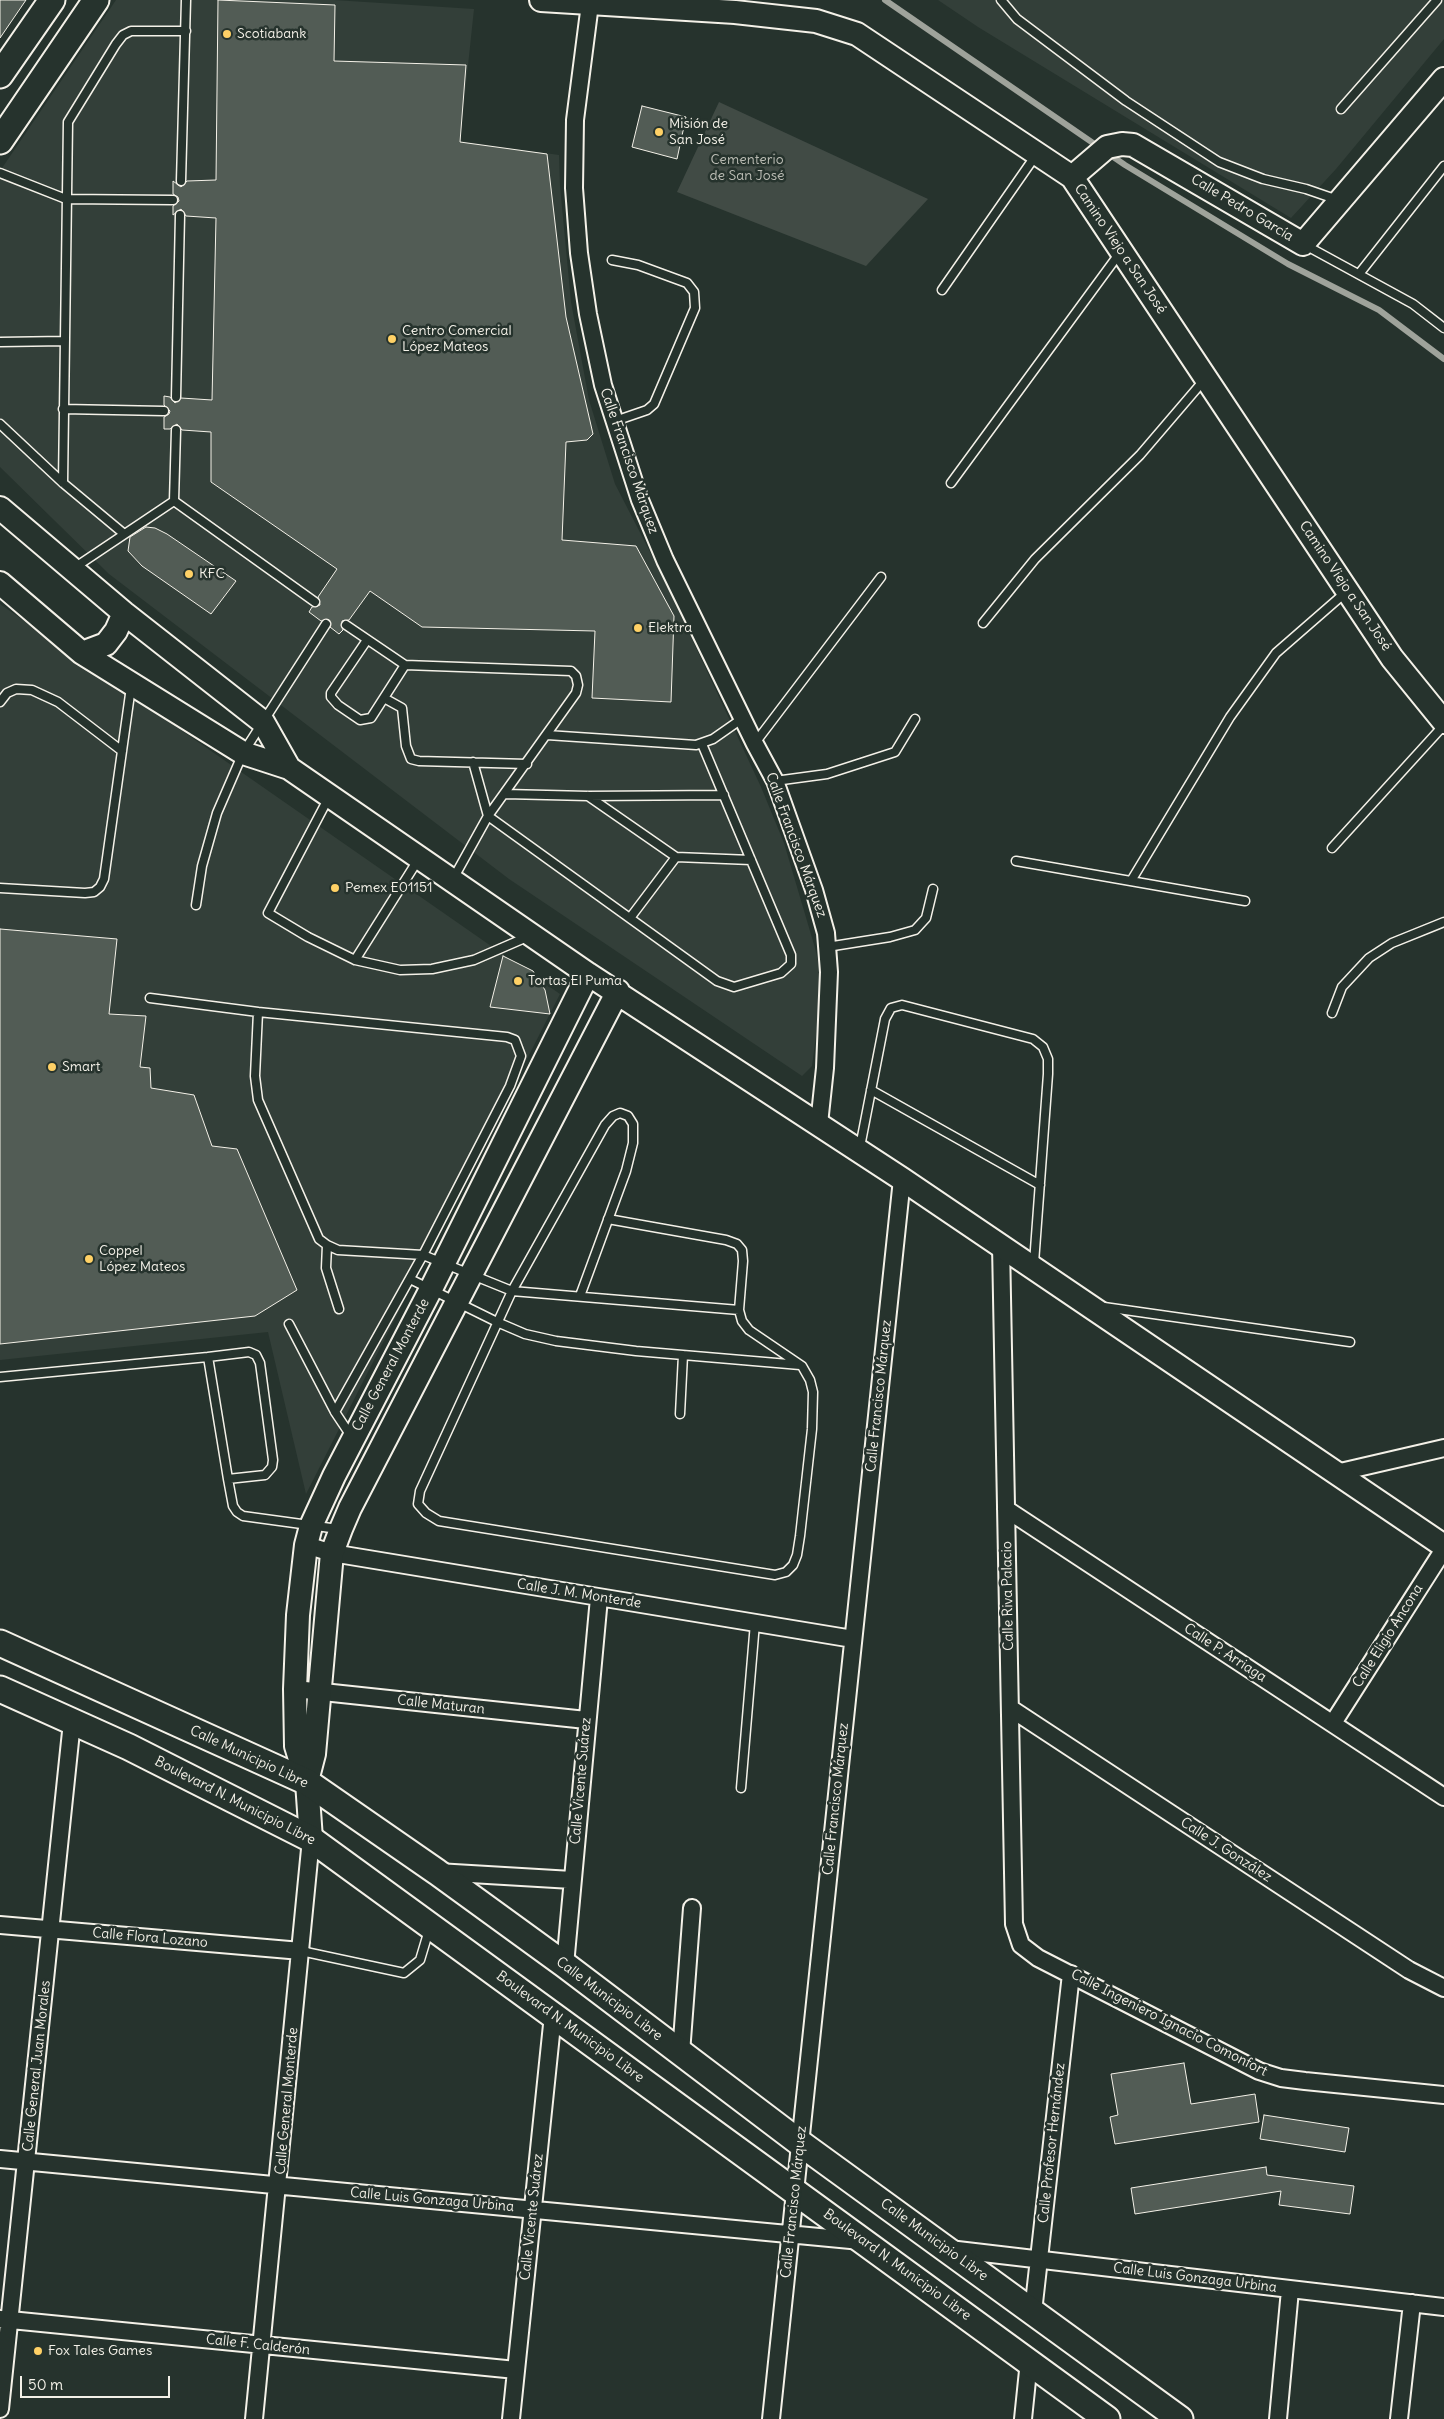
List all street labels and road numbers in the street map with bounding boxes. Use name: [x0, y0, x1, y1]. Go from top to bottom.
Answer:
street label: Calle Pedro García: [1188, 171, 1296, 245]
street label: Camino Viejo a San José: [1070, 181, 1170, 317]
street label: Calle Francisco Márquez: [596, 386, 662, 536]
street label: Camino Viejo a San José: [1295, 518, 1395, 654]
street label: Calle Francisco Márquez: [762, 770, 830, 920]
street label: Calle General Monterde: [349, 1296, 433, 1434]
street label: Calle Francisco Márquez: [863, 1319, 895, 1473]
street label: Calle Riva Palacio: [999, 1541, 1017, 1651]
street label: Calle J. M. Monterde: [516, 1576, 642, 1612]
street label: Calle Eligio Ancona: [1349, 1581, 1427, 1691]
street label: Calle P. Arriaga: [1181, 1620, 1269, 1686]
street label: Calle Maturan: [396, 1692, 486, 1718]
street label: Calle Vicente Suárez: [567, 1717, 595, 1845]
street label: Calle Municipio Libre: [187, 1722, 311, 1792]
street label: Calle Francisco Márquez: [820, 1722, 852, 1876]
street label: Boulevard N. Municipio Libre: [152, 1753, 318, 1849]
street label: Calle J. González: [1177, 1814, 1275, 1886]
street label: Calle Flora Lozano: [92, 1925, 208, 1951]
street label: Calle Municipio Libre: [553, 1954, 665, 2044]
street label: Calle Ingeniero Ignacio Comonfort: [1068, 1966, 1270, 2080]
street label: Boulevard N. Municipio Libre: [493, 1968, 647, 2086]
street label: Calle General Juan Morales: [20, 1980, 54, 2152]
street label: Calle General Monterde: [272, 2027, 302, 2175]
street label: Calle Profesor Hernández: [1035, 2062, 1069, 2224]
street label: Calle Francisco Márquez: [778, 2125, 810, 2279]
street label: Calle Vicente Suárez: [517, 2153, 547, 2281]
street label: Calle Luis Gonzaga Urbina: [349, 2184, 515, 2216]
street label: Calle Municipio Libre: [877, 2195, 991, 2285]
street label: Boulevard N. Municipio Libre: [820, 2206, 974, 2324]
street label: Calle Luis Gonzaga Urbina: [1112, 2260, 1278, 2296]
street label: Calle F. Calderón: [205, 2331, 311, 2359]

